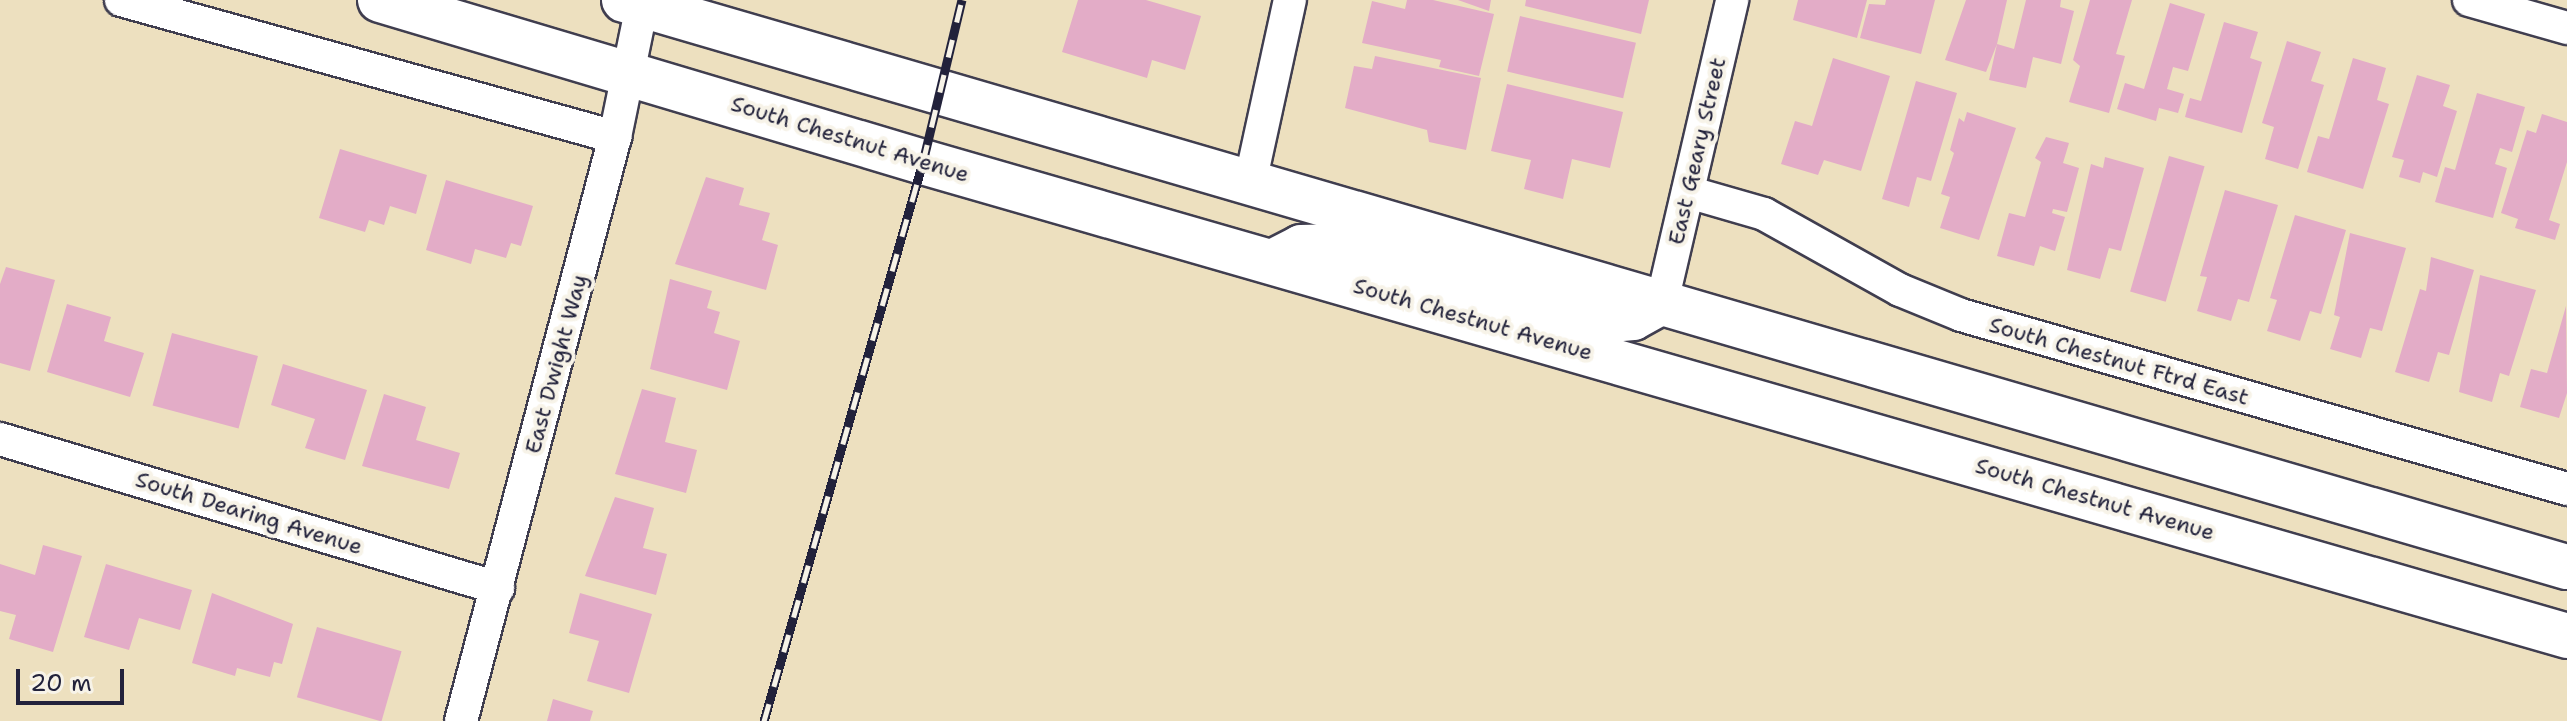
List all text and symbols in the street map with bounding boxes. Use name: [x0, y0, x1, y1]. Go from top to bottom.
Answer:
street label: East Geary Street: [1663, 55, 1731, 247]
street label: South Chestnut Avenue: [728, 90, 972, 188]
street label: East Dwight Way: [519, 272, 593, 456]
street label: South Chestnut Avenue: [1350, 272, 1596, 366]
street label: South Chestnut Ftrd East: [1986, 311, 2252, 411]
street label: South Chestnut Avenue: [1972, 452, 2218, 546]
street label: South Dearing Avenue: [132, 466, 366, 560]
scale bar: [20, 653, 128, 703]
text: 20 m: [30, 667, 92, 699]

